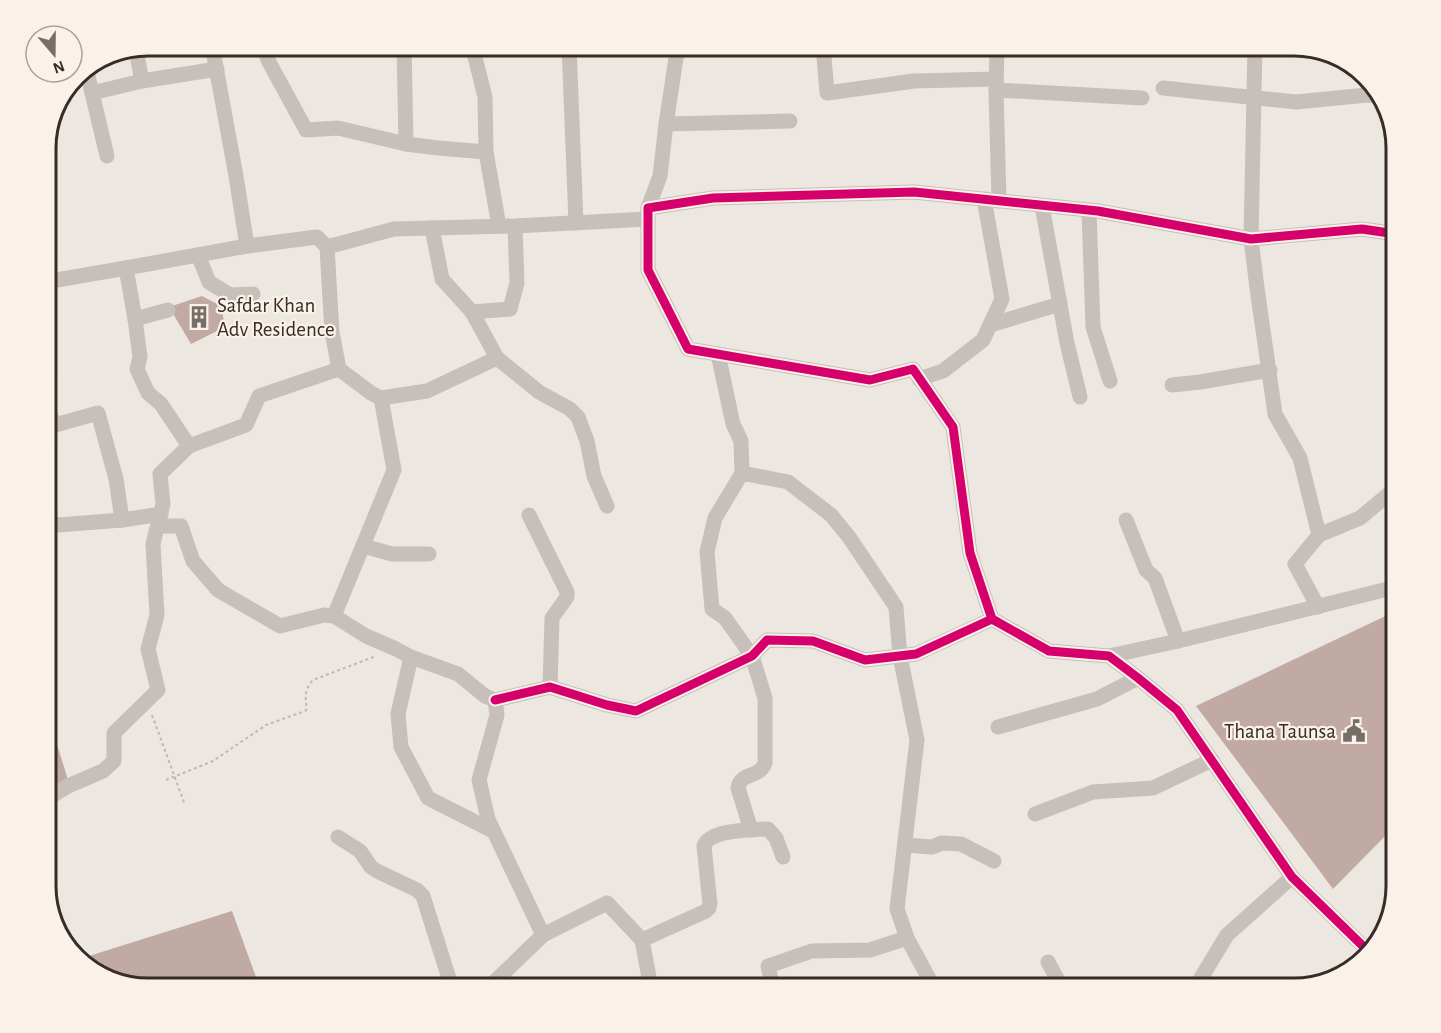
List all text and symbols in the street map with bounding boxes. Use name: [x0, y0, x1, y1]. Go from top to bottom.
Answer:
north arrow: [24, 24, 84, 84]
text: N: [51, 58, 67, 77]
place label: Safdar Khan Adv Residence: [217, 295, 335, 340]
building icon: Safdar Khan Adv Residence: [186, 304, 212, 330]
public building icon: Thana Taunsa: [1341, 718, 1367, 744]
place label: Thana Taunsa: [1224, 721, 1336, 742]

